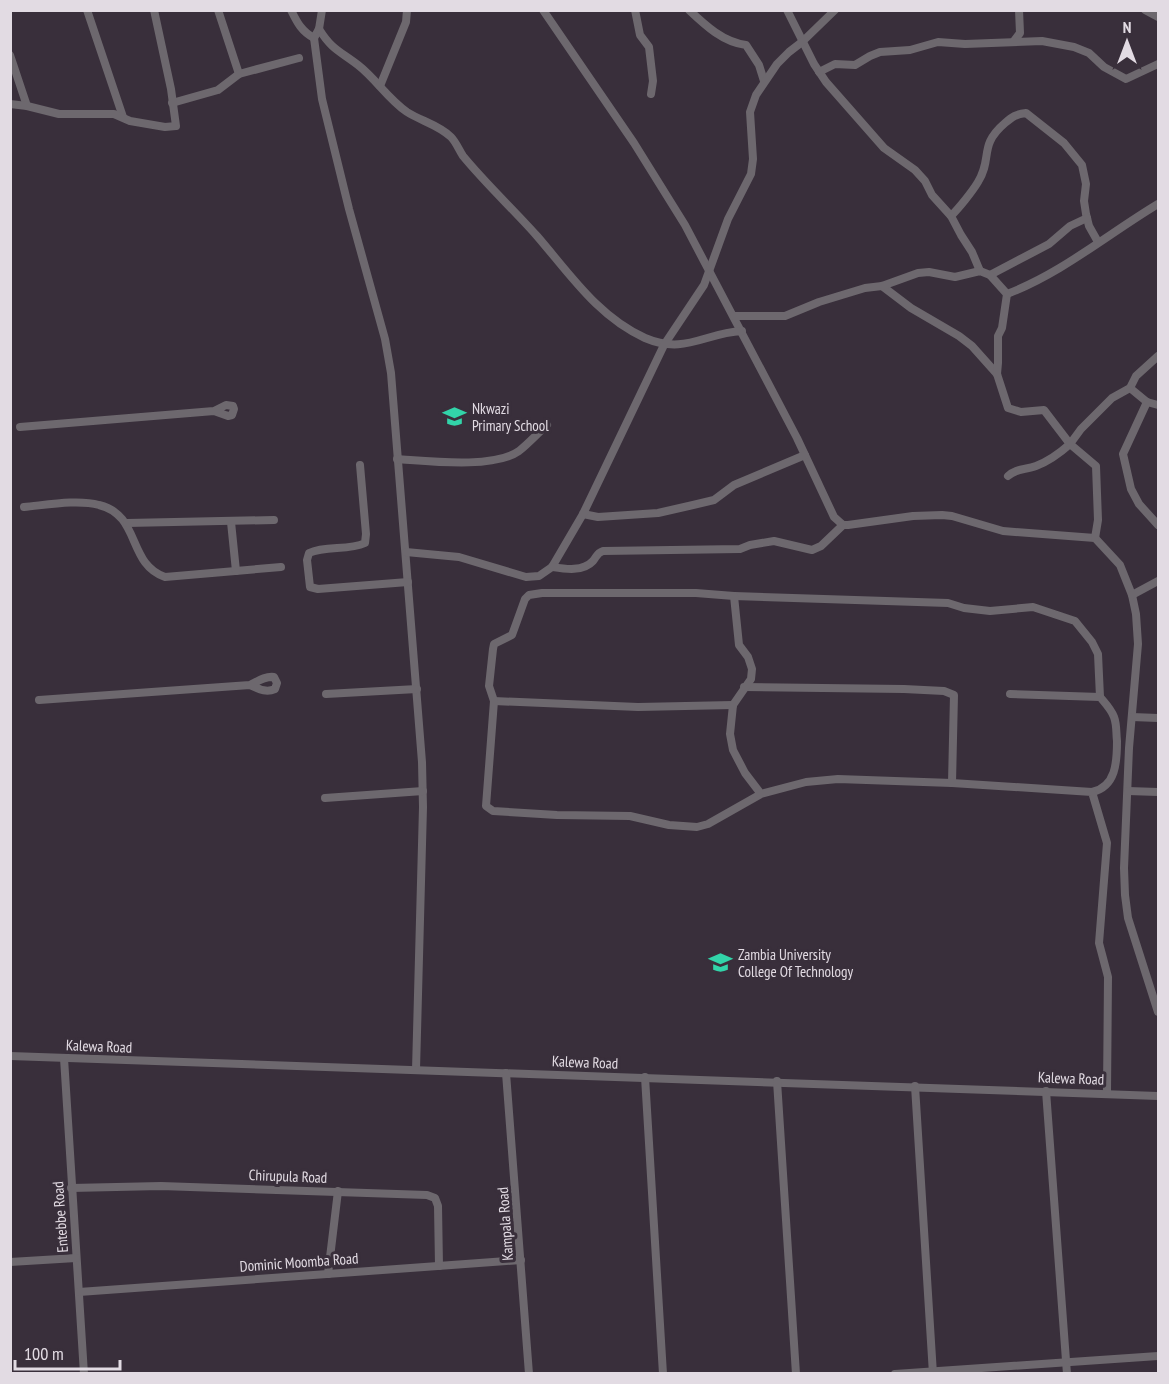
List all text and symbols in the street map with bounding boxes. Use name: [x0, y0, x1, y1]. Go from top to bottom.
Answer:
north arrow: [1097, 12, 1157, 72]
text: N: [1123, 17, 1131, 37]
place label: Nkwazi Primary School: [472, 399, 549, 435]
school or university icon: Nkwazi Primary School: [441, 404, 467, 430]
place label: Zambia University College Of Technology: [738, 945, 853, 981]
school or university icon: Zambia University College Of Technology: [707, 950, 733, 976]
street label: Kalewa Road: [66, 1035, 132, 1057]
street label: Kalewa Road: [552, 1051, 618, 1073]
street label: Kalewa Road: [1038, 1067, 1104, 1089]
street label: Chirupula Road: [248, 1165, 328, 1187]
street label: Entebbe Road: [48, 1181, 72, 1253]
street label: Kampala Road: [493, 1187, 517, 1261]
street label: Dominic Moomba Road: [239, 1248, 359, 1276]
scale bar: [15, 1333, 120, 1371]
text: 100 m: [24, 1342, 64, 1365]

